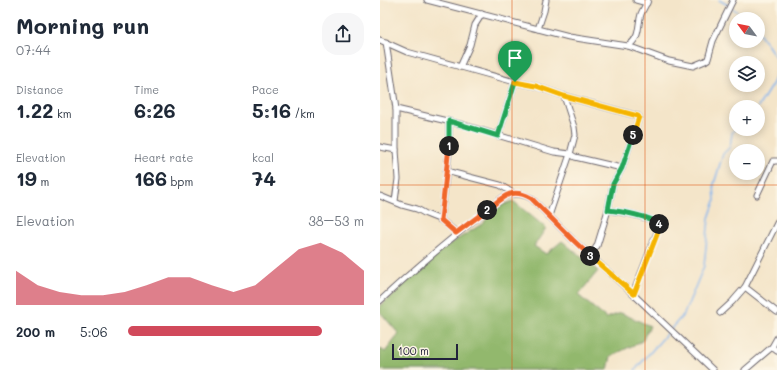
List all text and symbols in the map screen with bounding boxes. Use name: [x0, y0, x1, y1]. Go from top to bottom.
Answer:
text: Morning run: [16, 11, 149, 40]
north arrow: [729, 12, 765, 48]
map controls: [729, 12, 765, 180]
button: share: [322, 13, 364, 55]
text: 07:44: [16, 41, 51, 58]
pin: [498, 41, 532, 82]
icon: arrive: [504, 47, 526, 69]
button: layers: [729, 56, 765, 92]
text: Distance: [16, 82, 63, 97]
text: Time: [134, 82, 159, 97]
text: Pace: [252, 82, 279, 97]
text: 1.22: [16, 97, 53, 123]
text: 6:26: [134, 97, 176, 123]
text: 5:16: [252, 97, 291, 123]
button: +: [729, 100, 765, 136]
text: km: [53, 106, 72, 121]
text: /km: [291, 106, 315, 121]
pin: 5: [623, 125, 643, 145]
text: 5: [630, 127, 636, 142]
pin: 1: [439, 136, 459, 156]
text: 1: [447, 138, 451, 153]
button: −: [729, 144, 765, 180]
text: Elevation: [16, 150, 65, 165]
text: Heart rate: [134, 150, 193, 165]
text: kcal: [252, 150, 274, 165]
text: 19: [16, 165, 37, 191]
text: 166: [134, 165, 167, 191]
text: 74: [252, 165, 276, 191]
text: m: [37, 174, 49, 189]
text: bpm: [167, 174, 193, 189]
pin: 2: [477, 200, 497, 220]
text: 2: [484, 202, 490, 217]
text: Elevation: [16, 212, 74, 229]
text: 38–53 m: [308, 212, 364, 229]
pin: 4: [649, 214, 669, 234]
text: 4: [656, 216, 662, 231]
pin: 3: [580, 246, 600, 266]
text: 3: [587, 248, 593, 263]
text: 200 m: [16, 323, 55, 340]
text: 5:06: [80, 323, 107, 340]
scale bar: [392, 342, 458, 361]
text: 100 m: [398, 343, 429, 358]

